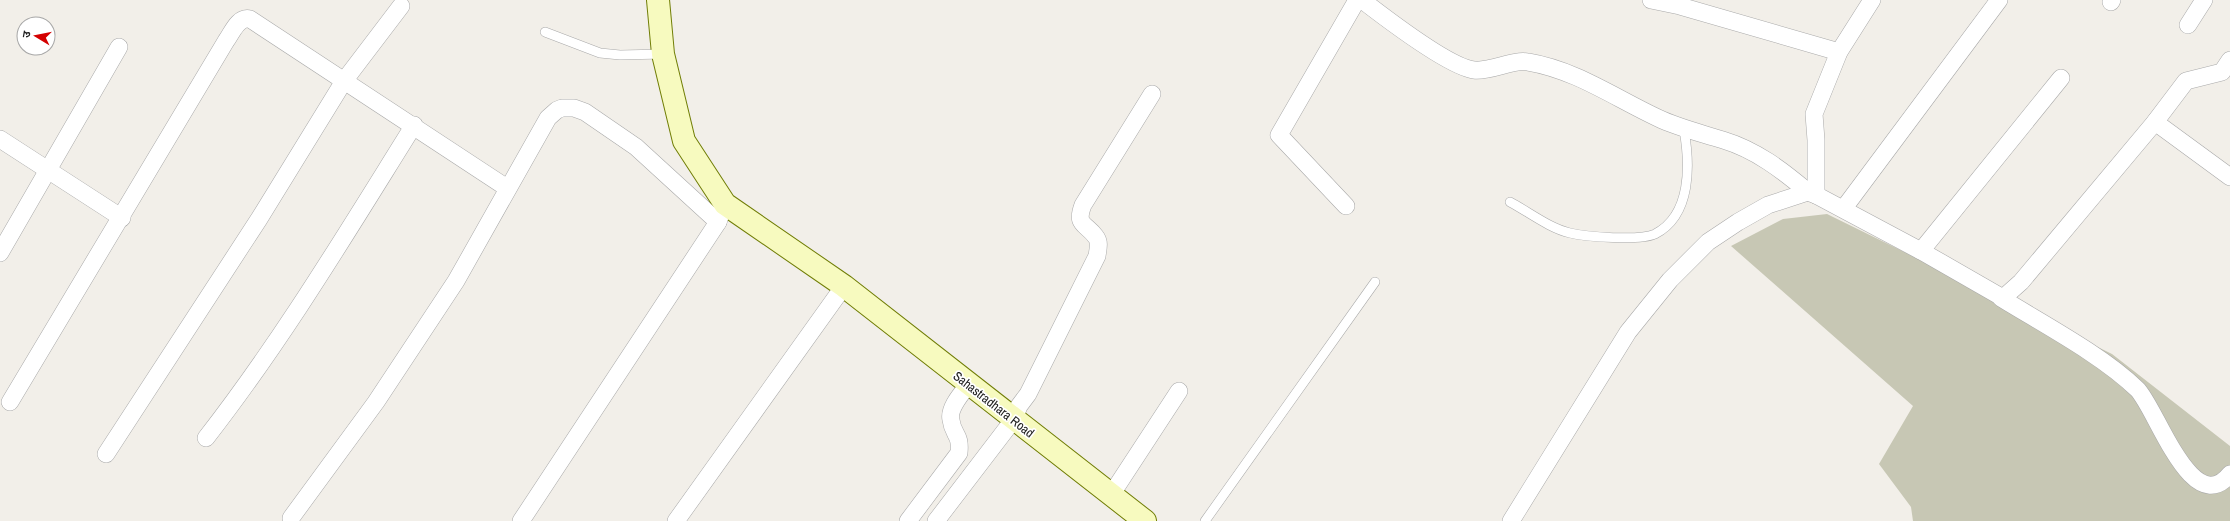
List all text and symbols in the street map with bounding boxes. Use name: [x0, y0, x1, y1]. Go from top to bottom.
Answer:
north arrow: [16, 16, 56, 56]
text: उ: [19, 29, 34, 39]
street label: Sahastradhara Road: [950, 367, 1038, 441]

